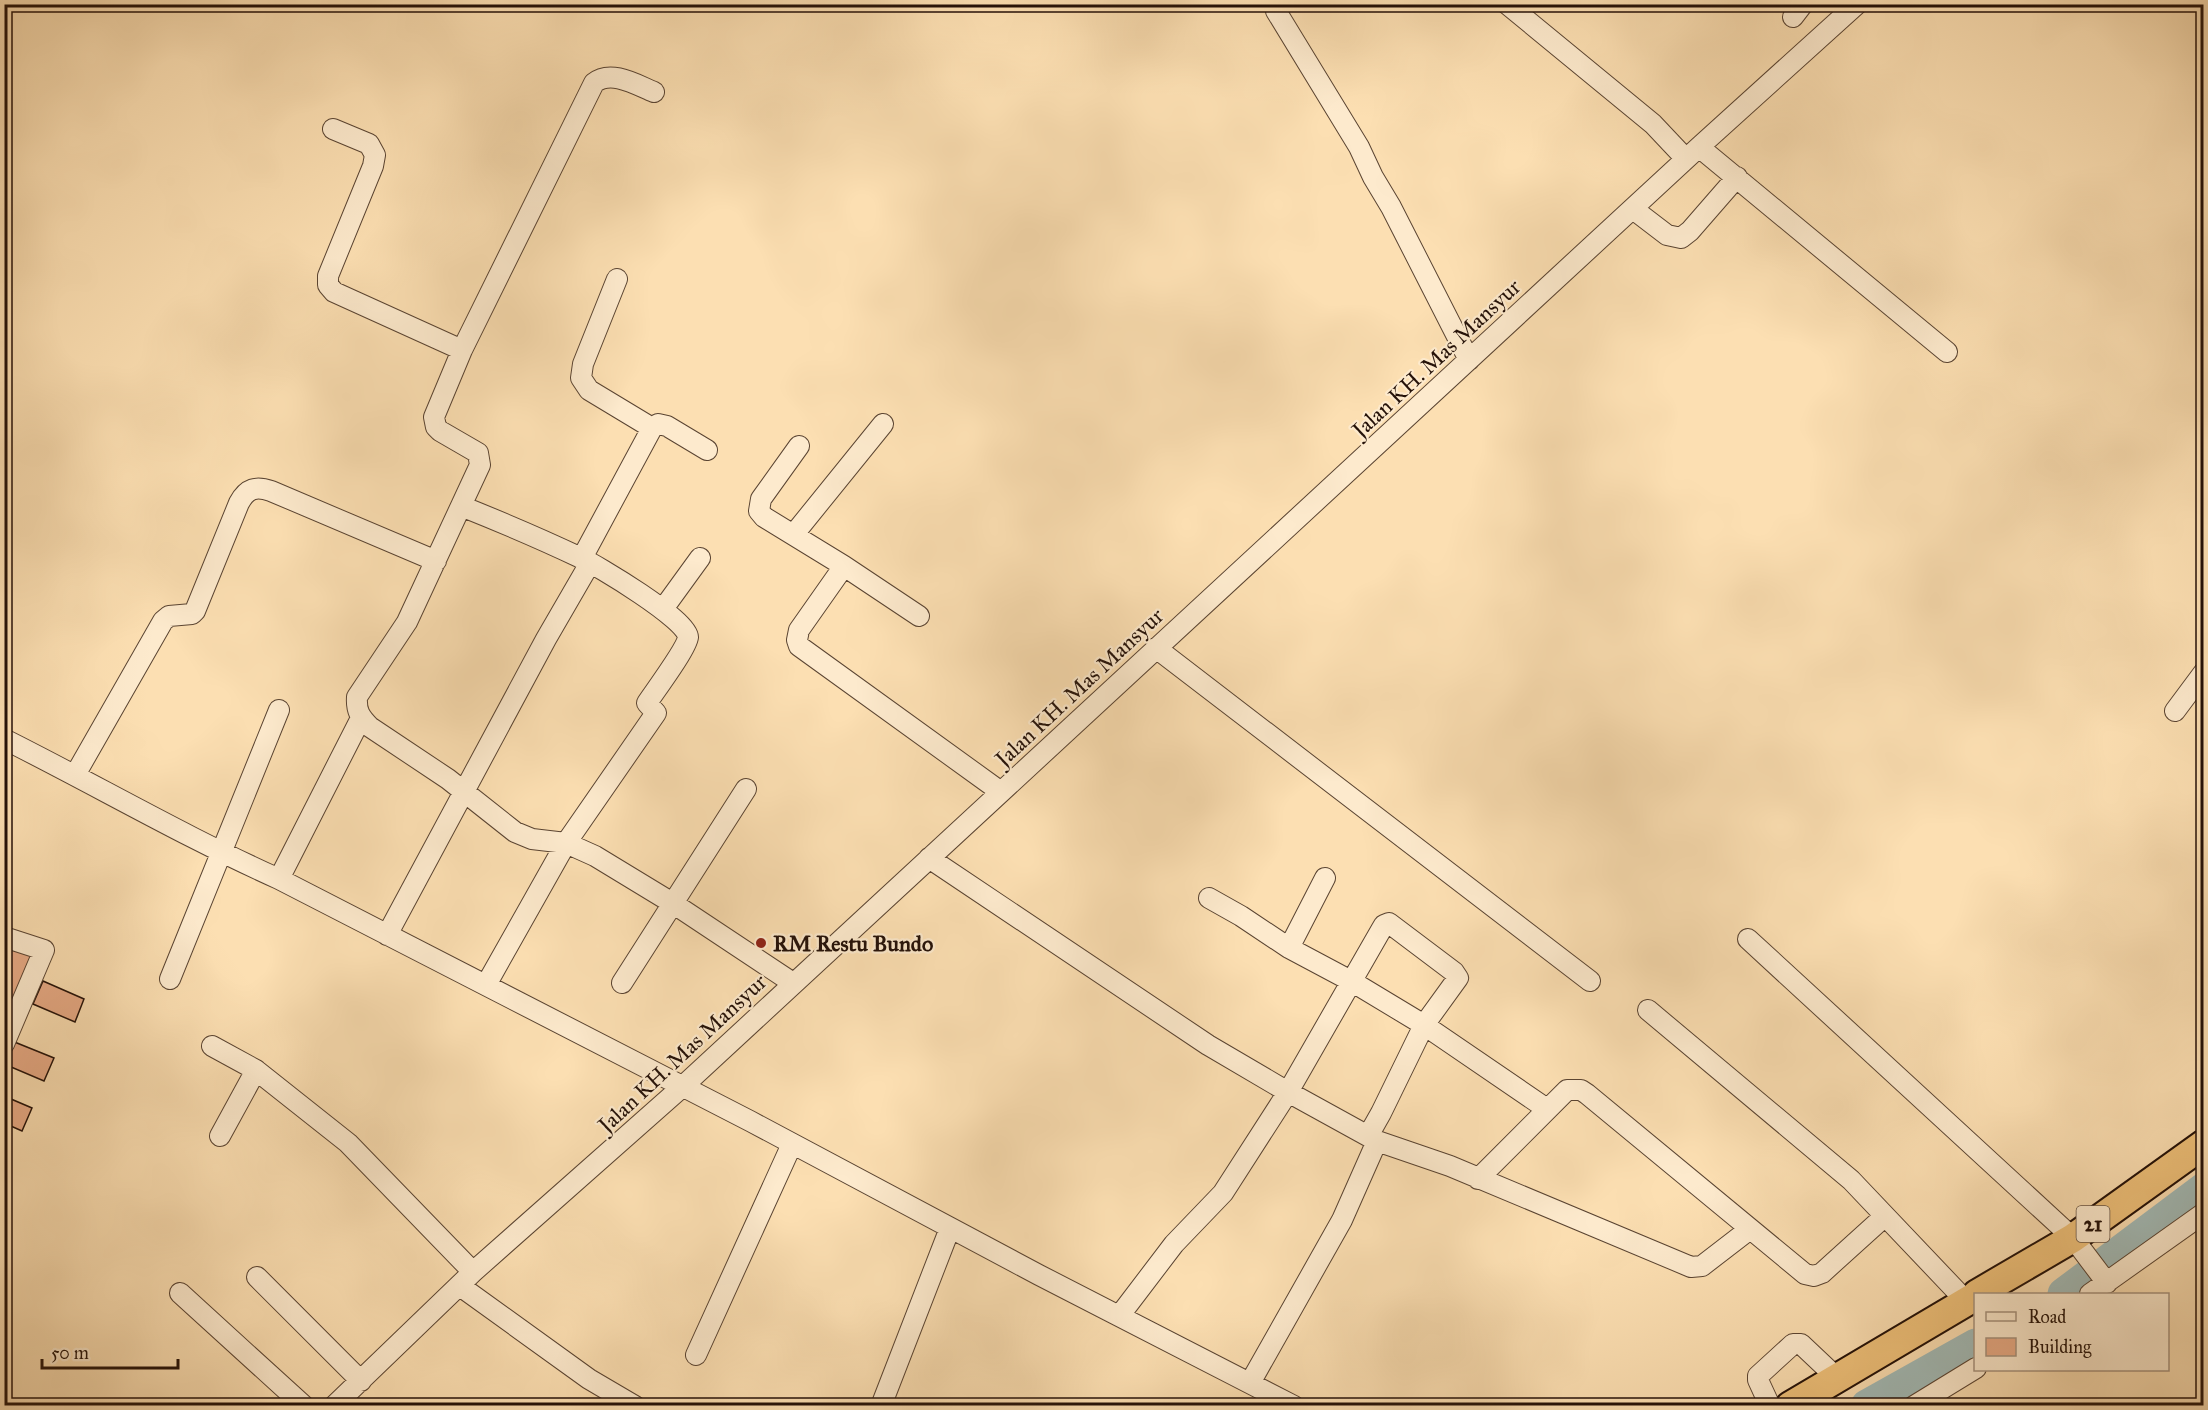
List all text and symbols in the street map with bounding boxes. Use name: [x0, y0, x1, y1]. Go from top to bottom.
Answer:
street label: Jalan KH. Mas Mansyur: [1345, 273, 1527, 445]
street label: Jalan KH. Mas Mansyur: [988, 602, 1170, 774]
place label: RM Restu Bundo: [773, 930, 933, 957]
marker: RM Restu Bundo: [754, 936, 768, 950]
street label: Jalan KH. Mas Mansyur: [591, 968, 773, 1140]
road number: 21: [2076, 1206, 2110, 1242]
legend: [1974, 1293, 2169, 1371]
text: Road: [2028, 1306, 2066, 1328]
scale bar: [42, 1332, 178, 1370]
text: Building: [2028, 1336, 2092, 1359]
text: 50 m: [51, 1342, 89, 1364]

